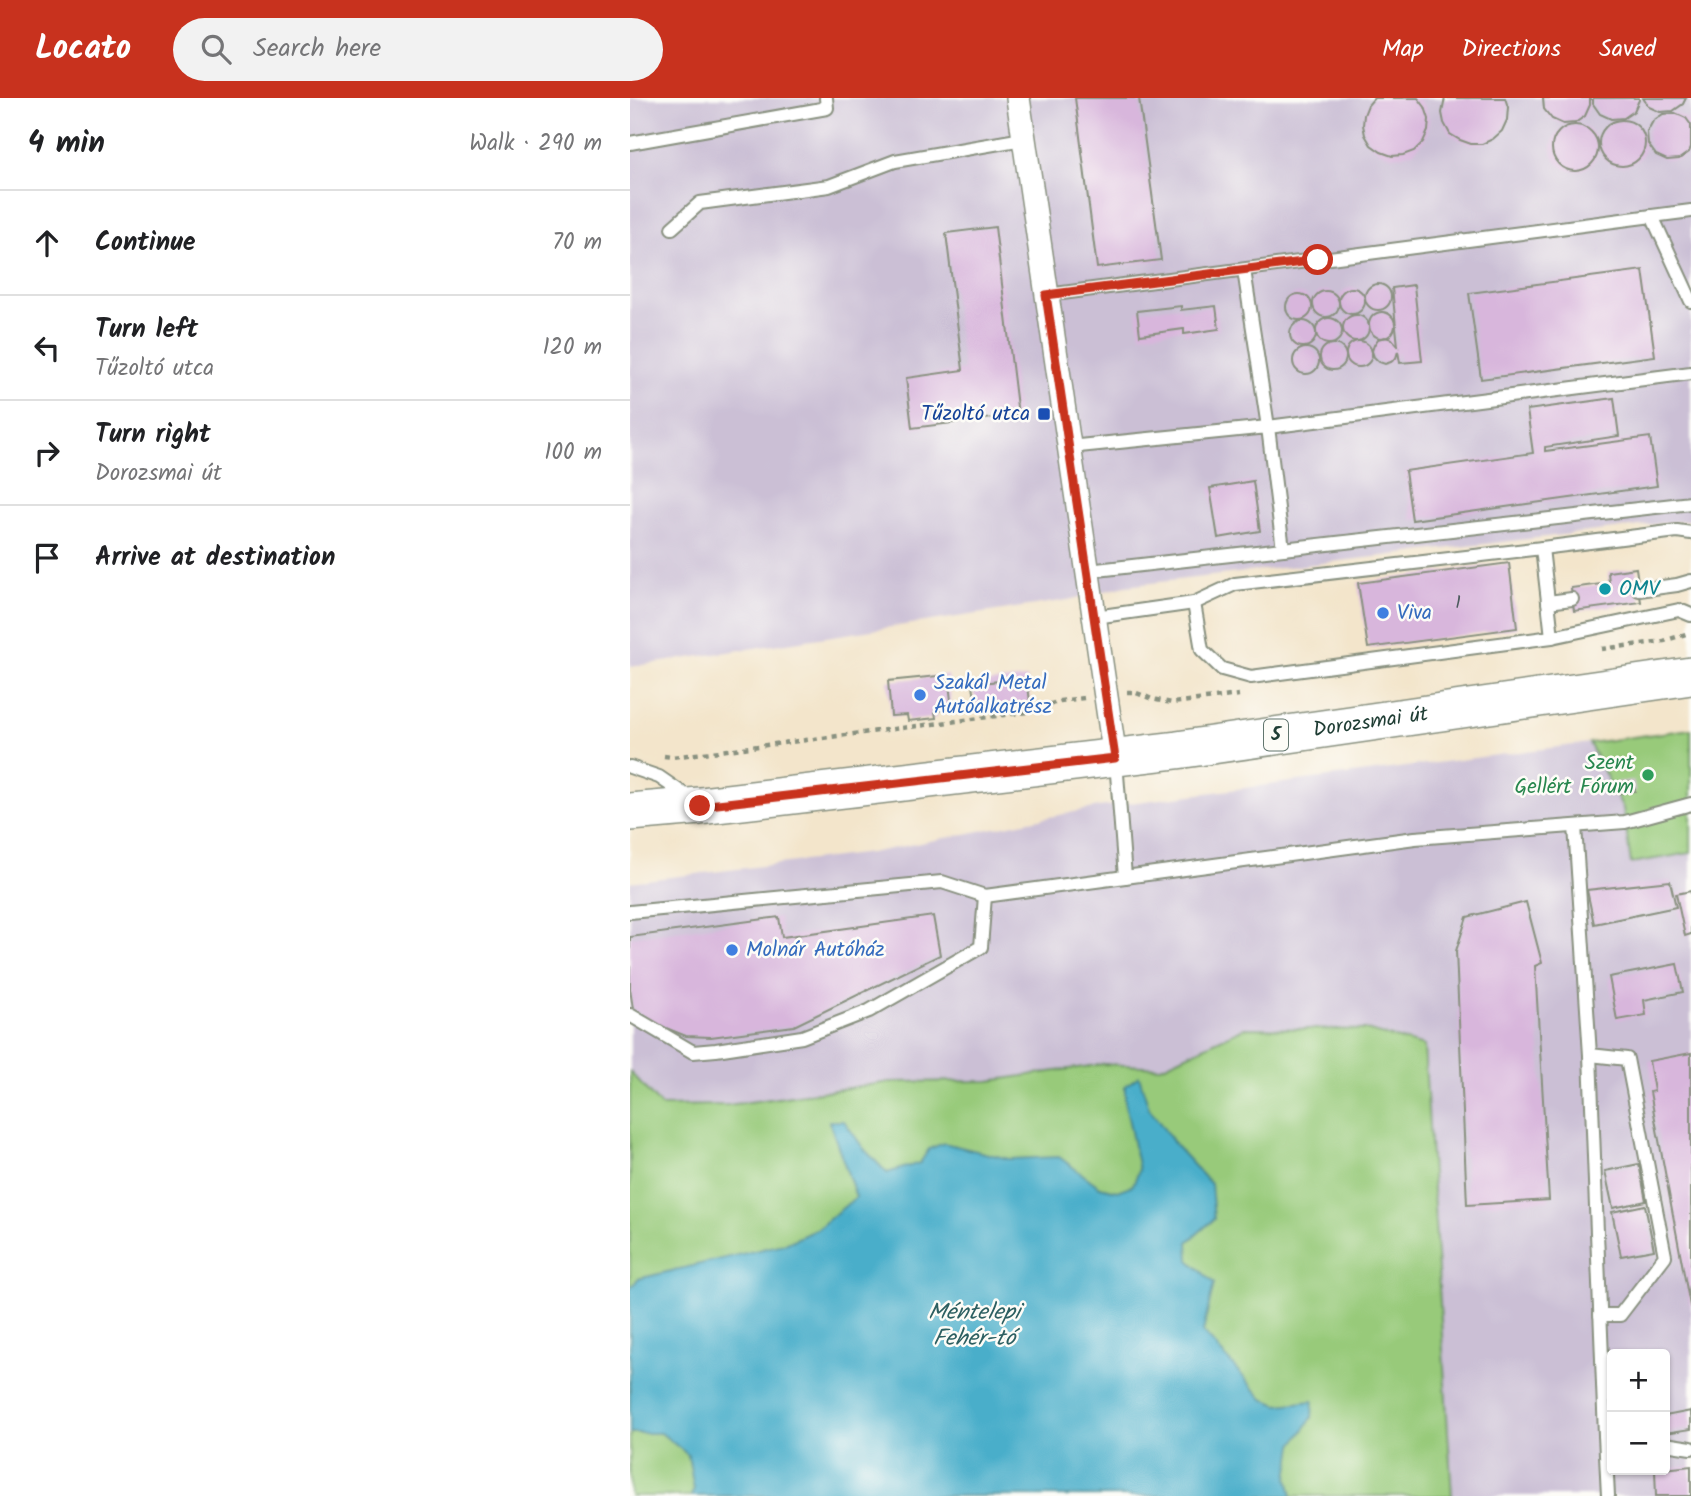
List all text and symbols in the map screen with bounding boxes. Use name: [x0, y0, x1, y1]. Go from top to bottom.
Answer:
search box: [173, 18, 663, 81]
text: Locato: [35, 23, 131, 76]
text: Search here: [253, 28, 381, 70]
icon: search: [197, 30, 235, 68]
text: Map: [1382, 30, 1424, 69]
text: Directions: [1462, 30, 1561, 69]
text: Saved: [1599, 30, 1656, 69]
text: 4 min: [28, 120, 105, 168]
text: Walk · 290 m: [469, 126, 602, 162]
text: Continue: [95, 222, 196, 264]
icon: ahead: [28, 224, 66, 262]
text: 70 m: [552, 225, 602, 261]
route start: [1302, 244, 1333, 275]
text: Turn left: [95, 309, 198, 351]
icon: left: [28, 329, 66, 367]
text: 120 m: [542, 330, 602, 366]
text: Tűzoltó utca: [95, 351, 214, 387]
place label: Tűzoltó utca: [921, 398, 1030, 431]
marker: Tűzoltó utca: [1036, 406, 1052, 422]
text: Turn right: [95, 414, 211, 456]
icon: right: [28, 434, 66, 472]
text: 100 m: [544, 435, 602, 471]
text: Dorozsmai út: [95, 456, 222, 492]
text: Arrive at destination: [95, 537, 335, 579]
icon: arrive: [28, 539, 66, 577]
place label: OMV: [1619, 573, 1661, 606]
marker: OMV: [1597, 581, 1613, 597]
house number: 1: [1455, 589, 1461, 618]
place label: Viva: [1397, 597, 1432, 630]
marker: Viva: [1375, 605, 1391, 621]
place label: Szakál Metal Autóalkatrész: [934, 667, 1052, 724]
marker: Szakál Metal Autóalkatrész: [912, 687, 928, 703]
street label: Dorozsmai út: [1311, 697, 1431, 747]
road number: 5: [1264, 720, 1288, 750]
place label: Szent Gellért Fórum: [1514, 747, 1635, 804]
marker: Szent Gellért Fórum: [1640, 767, 1656, 783]
route end: [684, 790, 715, 821]
place label: Molnár Autóház: [746, 934, 885, 967]
marker: Molnár Autóház: [724, 942, 740, 958]
water label: Méntelepi Fehér-tó: [928, 1295, 1025, 1357]
map controls: [1607, 1349, 1670, 1475]
button: +: [1607, 1349, 1670, 1412]
button: −: [1607, 1412, 1670, 1475]

